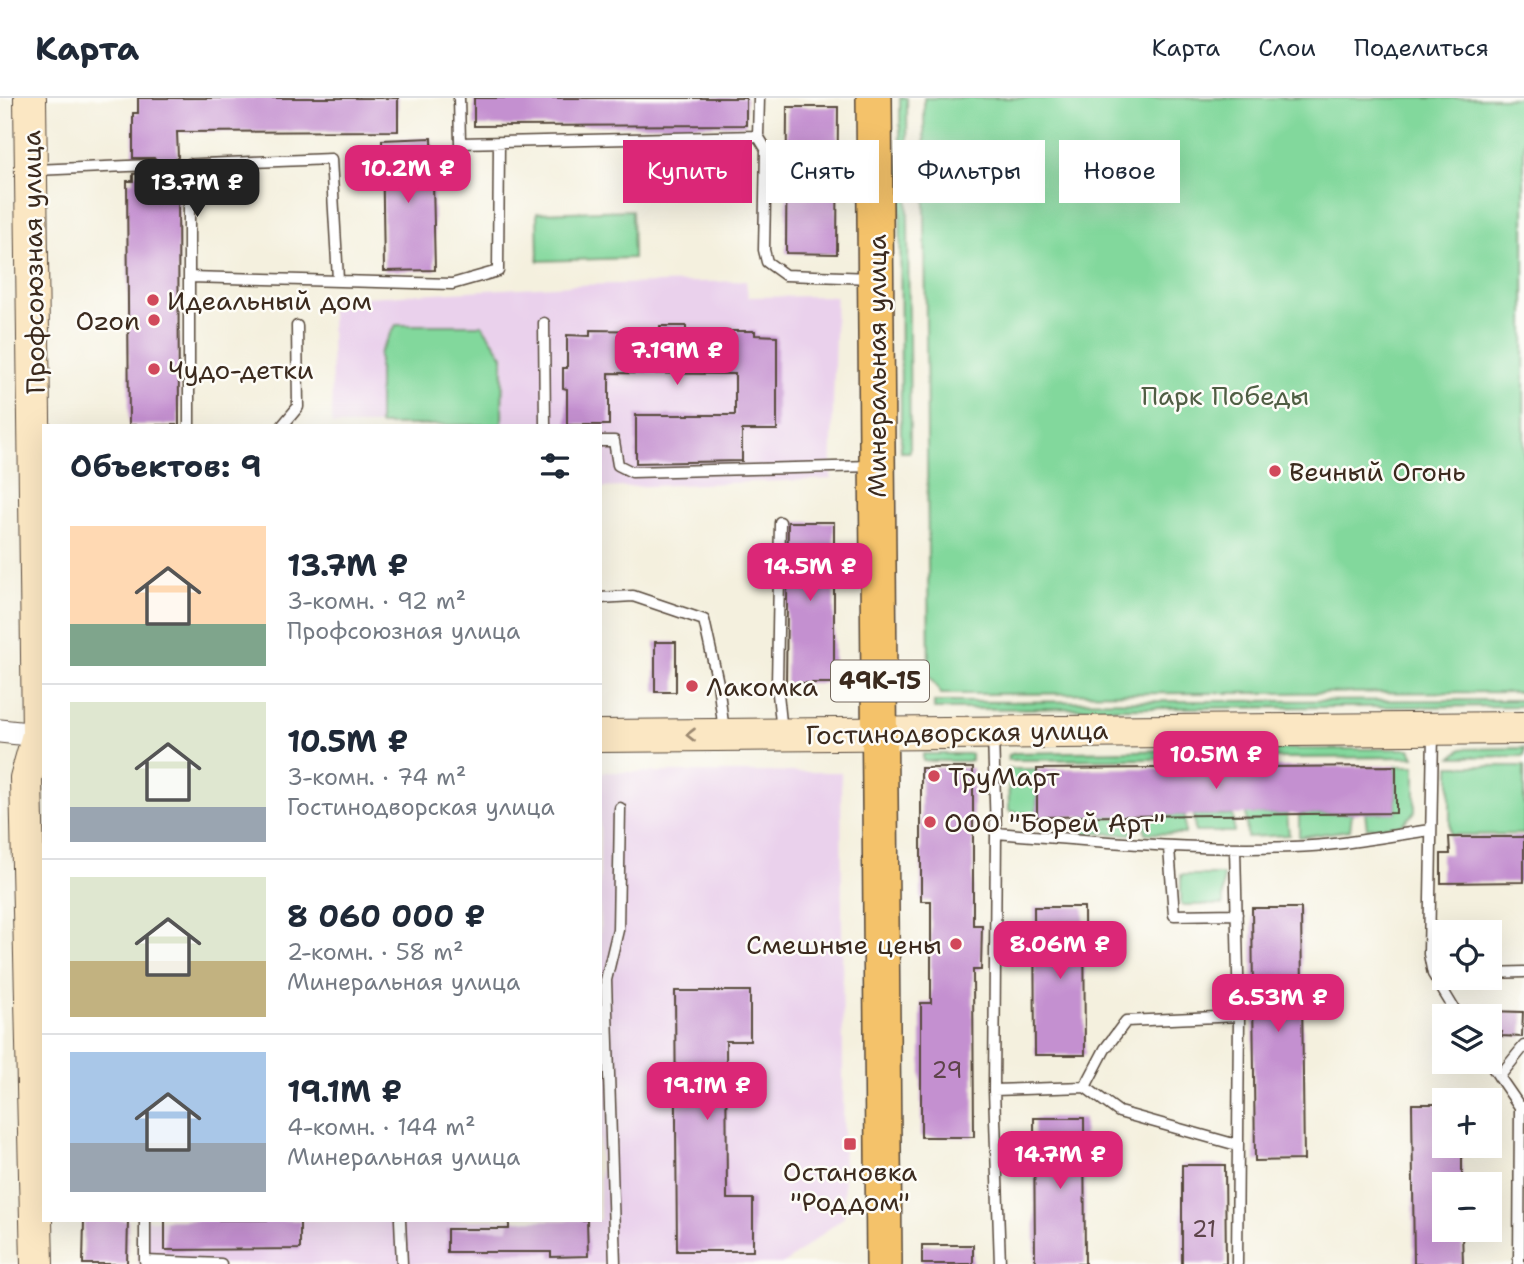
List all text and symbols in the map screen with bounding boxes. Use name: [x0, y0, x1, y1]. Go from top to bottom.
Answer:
text: Карта: [35, 26, 139, 71]
text: Карта: [1152, 32, 1220, 64]
text: Слои: [1258, 32, 1316, 64]
text: Поделиться: [1354, 32, 1489, 64]
street label: Профсоюзная улица: [13, 130, 53, 394]
chip: Купить: [623, 140, 752, 203]
chip: Снять: [766, 140, 879, 203]
chip: Фильтры: [893, 140, 1045, 203]
chip: Новое: [1059, 140, 1180, 203]
pin: 10.2M ₽: [343, 146, 473, 205]
text: 10.2M ₽: [361, 153, 455, 183]
pin: 13.7M ₽: [132, 159, 262, 219]
text: 13.7M ₽: [150, 167, 244, 197]
street label: Минеральная улица: [859, 234, 894, 498]
place label: Идеальный дом: [167, 283, 372, 318]
marker: Идеальный дом: [145, 292, 161, 308]
place label: Ozon: [75, 303, 140, 338]
marker: Ozon: [146, 312, 162, 328]
pin: 7.19M ₽: [612, 328, 742, 387]
text: 7.19M ₽: [631, 335, 723, 365]
place label: Чудо-детки: [168, 352, 314, 387]
marker: Чудо-детки: [146, 361, 162, 377]
park label: Парк Победы: [1141, 378, 1309, 413]
text: Объектов: 9: [70, 446, 262, 487]
icon: filters: [536, 447, 574, 485]
place label: Вечный Огонь: [1289, 454, 1466, 489]
marker: Вечный Огонь: [1267, 463, 1283, 479]
pin: 14.5M ₽: [745, 544, 875, 603]
text: 13.7M ₽: [287, 545, 409, 586]
text: 14.5M ₽: [763, 551, 857, 581]
icon: home: [126, 554, 210, 638]
text: 3-комн. · 92 m²: [287, 586, 466, 616]
text: Профсоюзная улица: [287, 616, 520, 646]
road number: 49К-15: [831, 660, 929, 702]
place label: Лакомка: [706, 669, 818, 704]
marker: Лакомка: [684, 678, 700, 694]
street label: Гостинодворская улица: [805, 712, 1109, 752]
text: 10.5M ₽: [287, 721, 408, 762]
one-way arrow: [685, 727, 695, 743]
icon: home: [126, 730, 210, 814]
pin: 10.5M ₽: [1151, 732, 1281, 791]
text: 10.5M ₽: [1169, 739, 1263, 769]
place label: ТруМарт: [948, 759, 1060, 794]
text: 3-комн. · 74 m²: [287, 762, 466, 792]
marker: ТруМарт: [926, 768, 942, 784]
text: Гостинодворская улица: [287, 792, 555, 822]
place label: ООО "Борей Арт": [944, 805, 1165, 840]
marker: ООО "Борей Арт": [922, 814, 938, 830]
text: 8 060 000 ₽: [287, 896, 486, 937]
icon: home: [126, 905, 210, 989]
map controls: [1432, 920, 1502, 1242]
button: locate: [1432, 920, 1502, 990]
pin: 8.06M ₽: [995, 922, 1125, 981]
place label: Смешные цены: [746, 927, 942, 962]
text: 8.06M ₽: [1010, 929, 1110, 959]
marker: Смешные цены: [948, 936, 964, 952]
text: 2-комн. · 58 m²: [287, 937, 464, 967]
text: Минеральная улица: [287, 967, 520, 997]
pin: 6.53M ₽: [1213, 974, 1343, 1034]
text: 6.53M ₽: [1228, 982, 1328, 1012]
button: layers: [1432, 1004, 1502, 1074]
house number: 29: [932, 1055, 962, 1085]
pin: 19.1M ₽: [642, 1062, 772, 1122]
text: 19.1M ₽: [663, 1070, 751, 1100]
text: 19.1M ₽: [287, 1071, 402, 1112]
icon: home: [126, 1080, 210, 1164]
button: +: [1432, 1088, 1502, 1158]
text: 4-комн. · 144 m²: [287, 1112, 476, 1142]
pin: 14.7M ₽: [995, 1132, 1125, 1191]
marker: Остановка "Роддом": [842, 1136, 858, 1152]
text: 14.7M ₽: [1014, 1139, 1106, 1169]
text: Минеральная улица: [287, 1142, 520, 1172]
place label: Остановка "Роддом": [783, 1154, 917, 1219]
button: −: [1432, 1172, 1502, 1242]
house number: 21: [1192, 1214, 1216, 1244]

